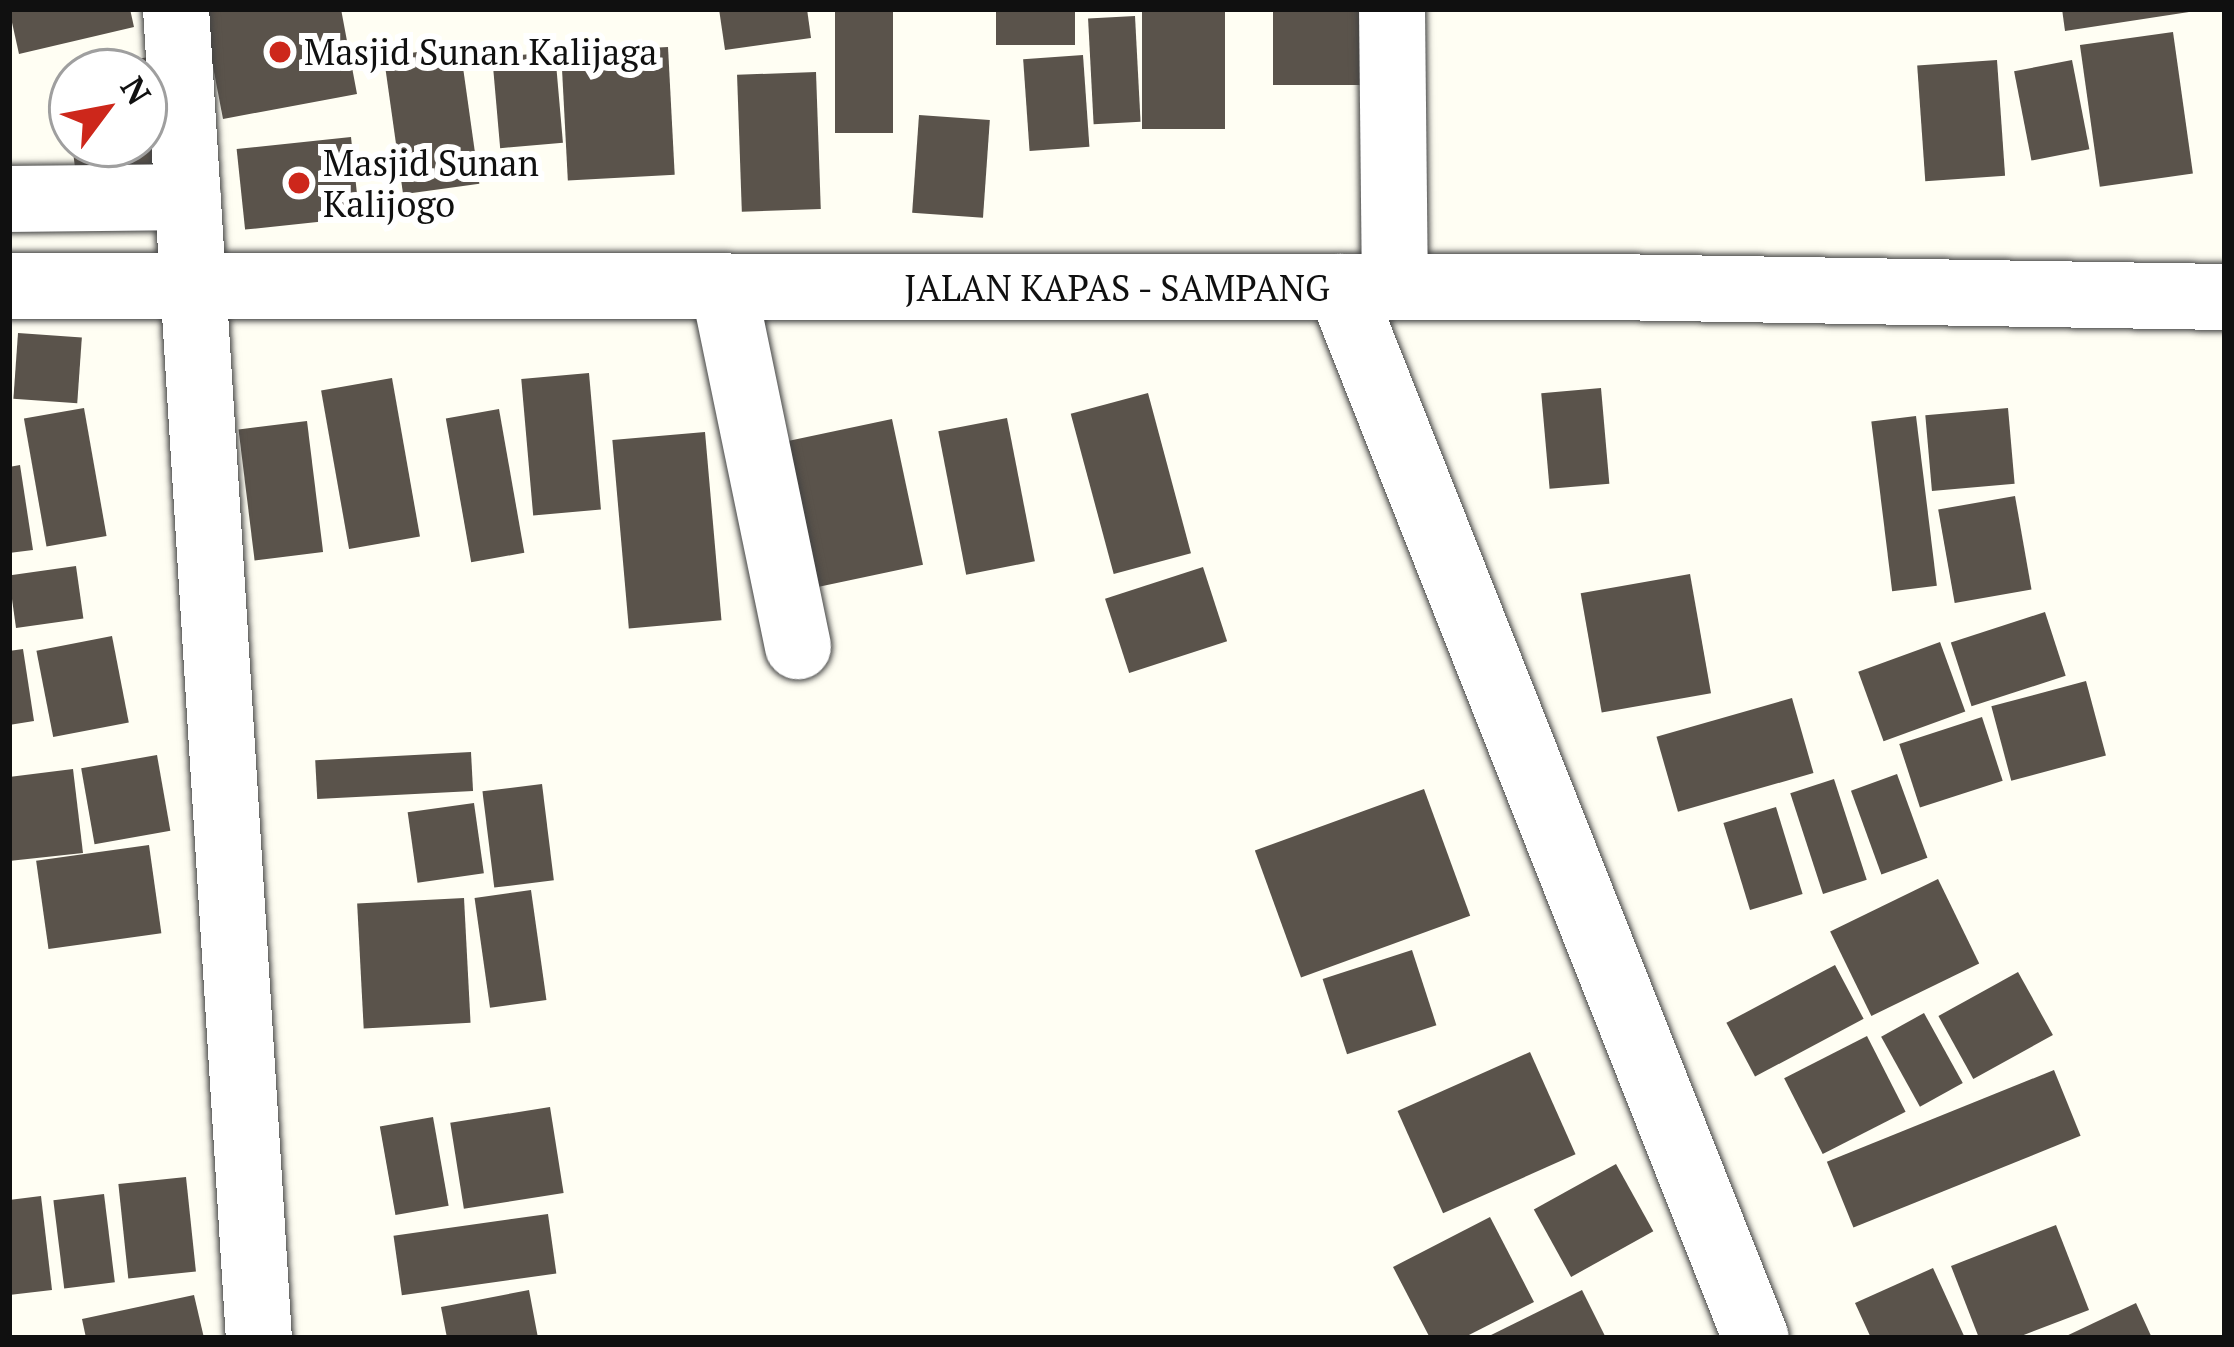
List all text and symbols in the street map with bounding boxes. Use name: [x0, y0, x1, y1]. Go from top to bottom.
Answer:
place label: Masjid Sunan Kalijaga: [304, 30, 657, 74]
marker: Masjid Sunan Kalijaga: [267, 39, 293, 65]
north arrow: [48, 48, 168, 168]
text: N: [112, 68, 161, 112]
place label: Masjid Sunan Kalijogo: [323, 140, 539, 225]
marker: Masjid Sunan Kalijogo: [286, 170, 312, 196]
street label: JALAN KAPAS - SAMPANG: [903, 266, 1331, 310]

